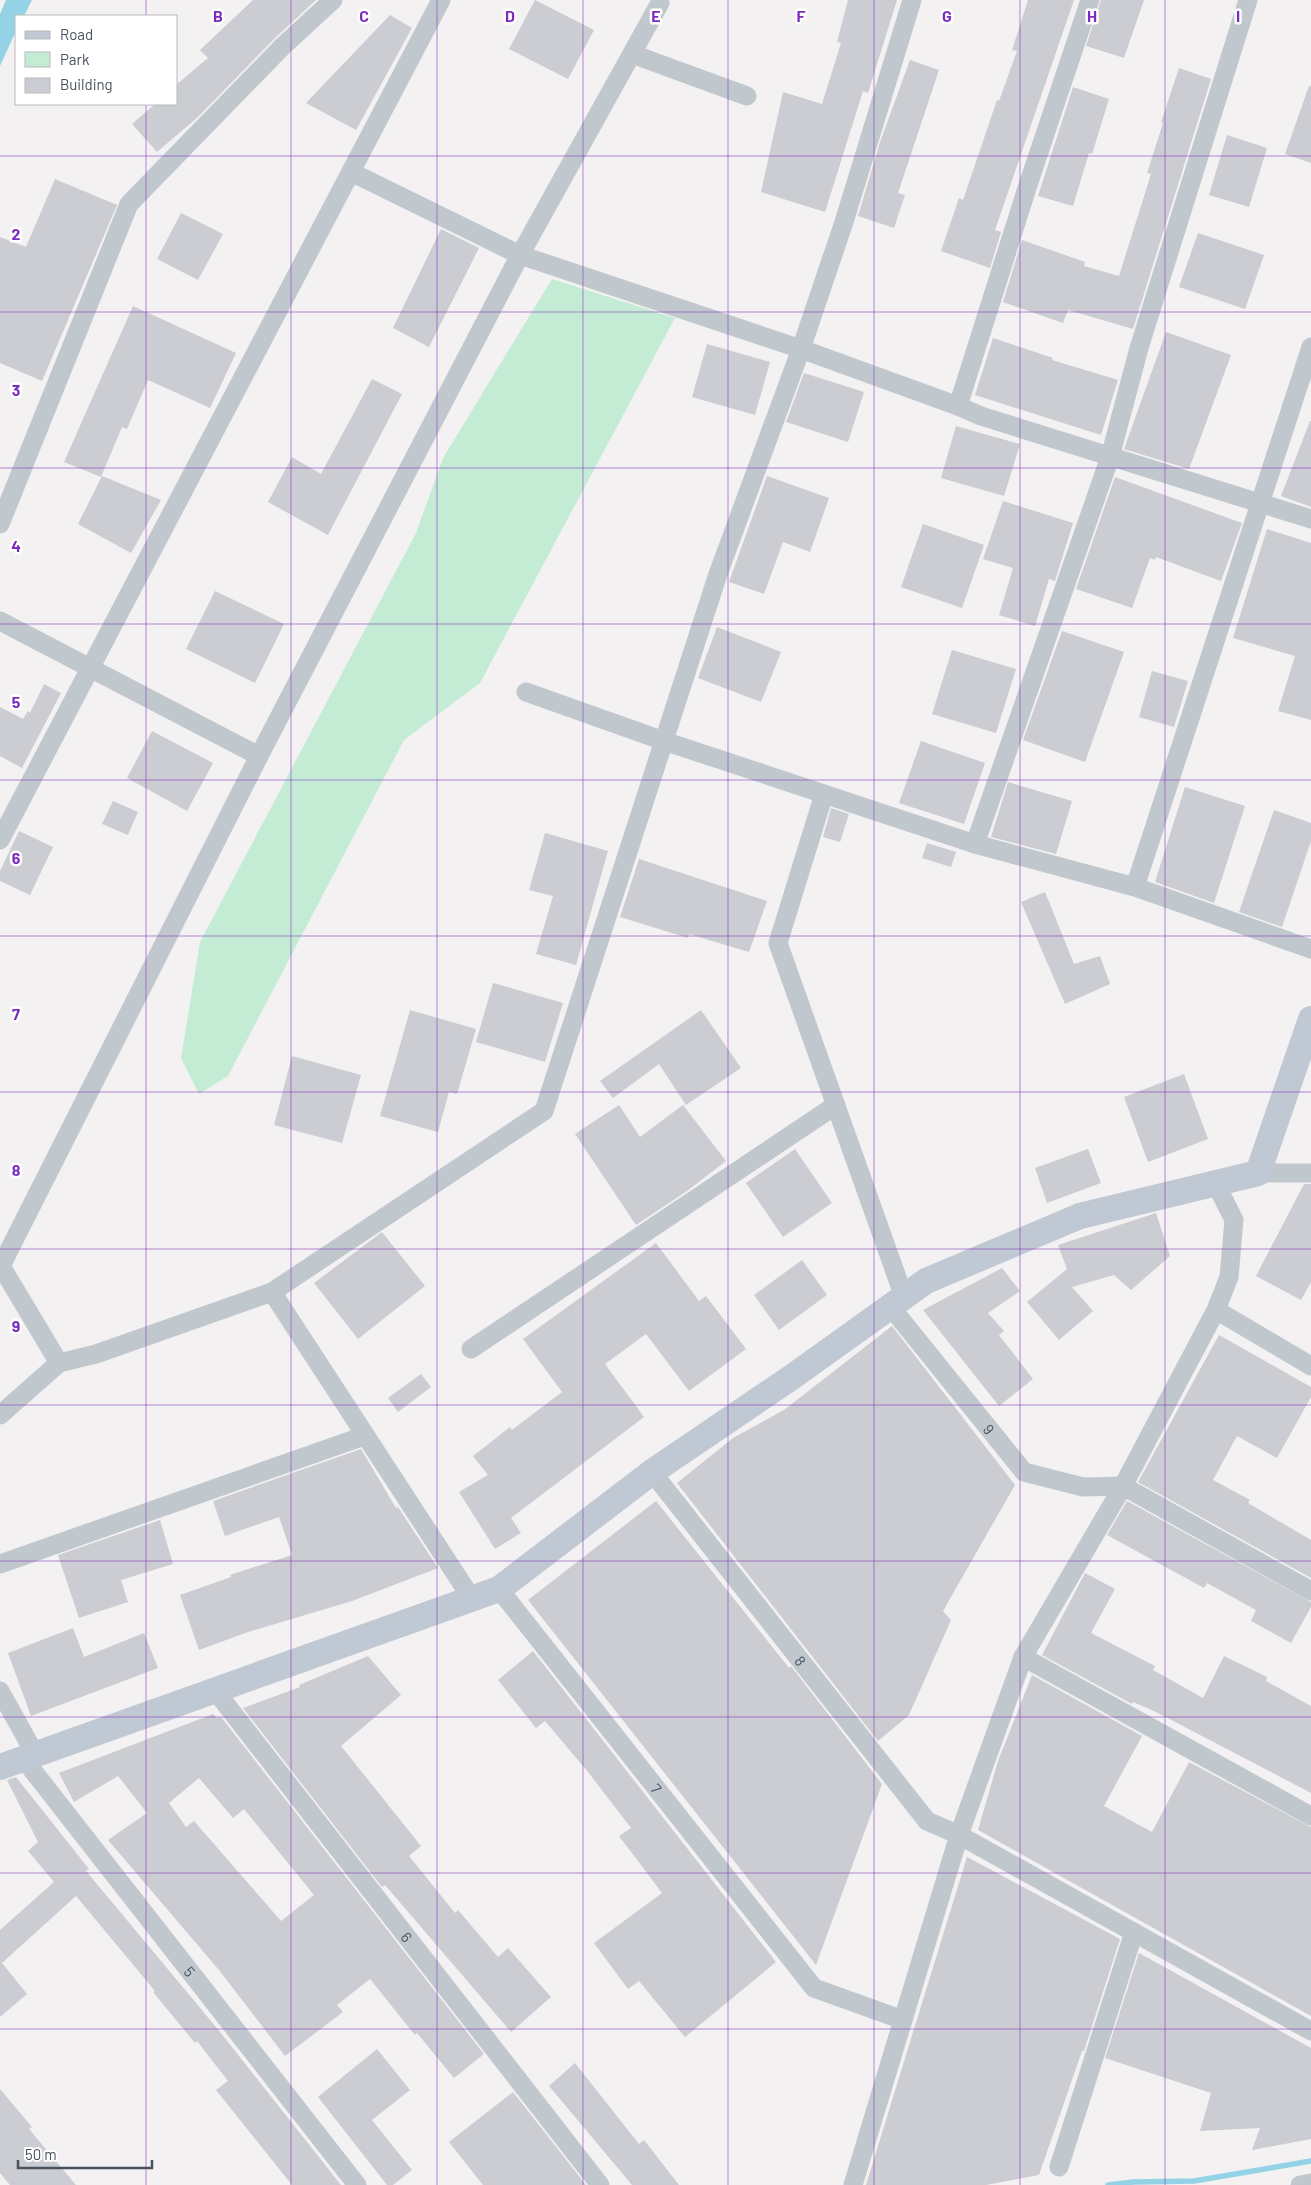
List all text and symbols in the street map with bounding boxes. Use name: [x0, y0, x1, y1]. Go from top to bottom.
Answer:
text: B: [213, 6, 223, 25]
text: C: [359, 6, 369, 25]
text: D: [505, 6, 515, 25]
text: E: [651, 6, 661, 25]
text: F: [797, 6, 806, 25]
text: G: [942, 6, 952, 25]
text: H: [1087, 6, 1097, 25]
text: I: [1236, 6, 1240, 25]
legend: [15, 15, 178, 105]
text: Road: [60, 25, 93, 43]
text: Park: [60, 50, 90, 68]
text: Building: [60, 75, 113, 93]
text: 2: [12, 224, 21, 243]
text: 3: [12, 380, 20, 399]
text: 4: [11, 536, 21, 555]
text: 5: [12, 692, 21, 711]
text: 6: [12, 848, 21, 867]
text: 7: [12, 1004, 20, 1023]
text: 8: [12, 1160, 21, 1179]
text: 9: [12, 1316, 20, 1335]
street label: 9: [980, 1420, 999, 1438]
street label: 8: [791, 1652, 810, 1669]
street label: 7: [647, 1780, 666, 1797]
street label: 6: [397, 1928, 416, 1945]
street label: 5: [180, 1963, 199, 1980]
scale bar: [18, 2138, 151, 2170]
text: 50 m: [25, 2145, 57, 2163]

